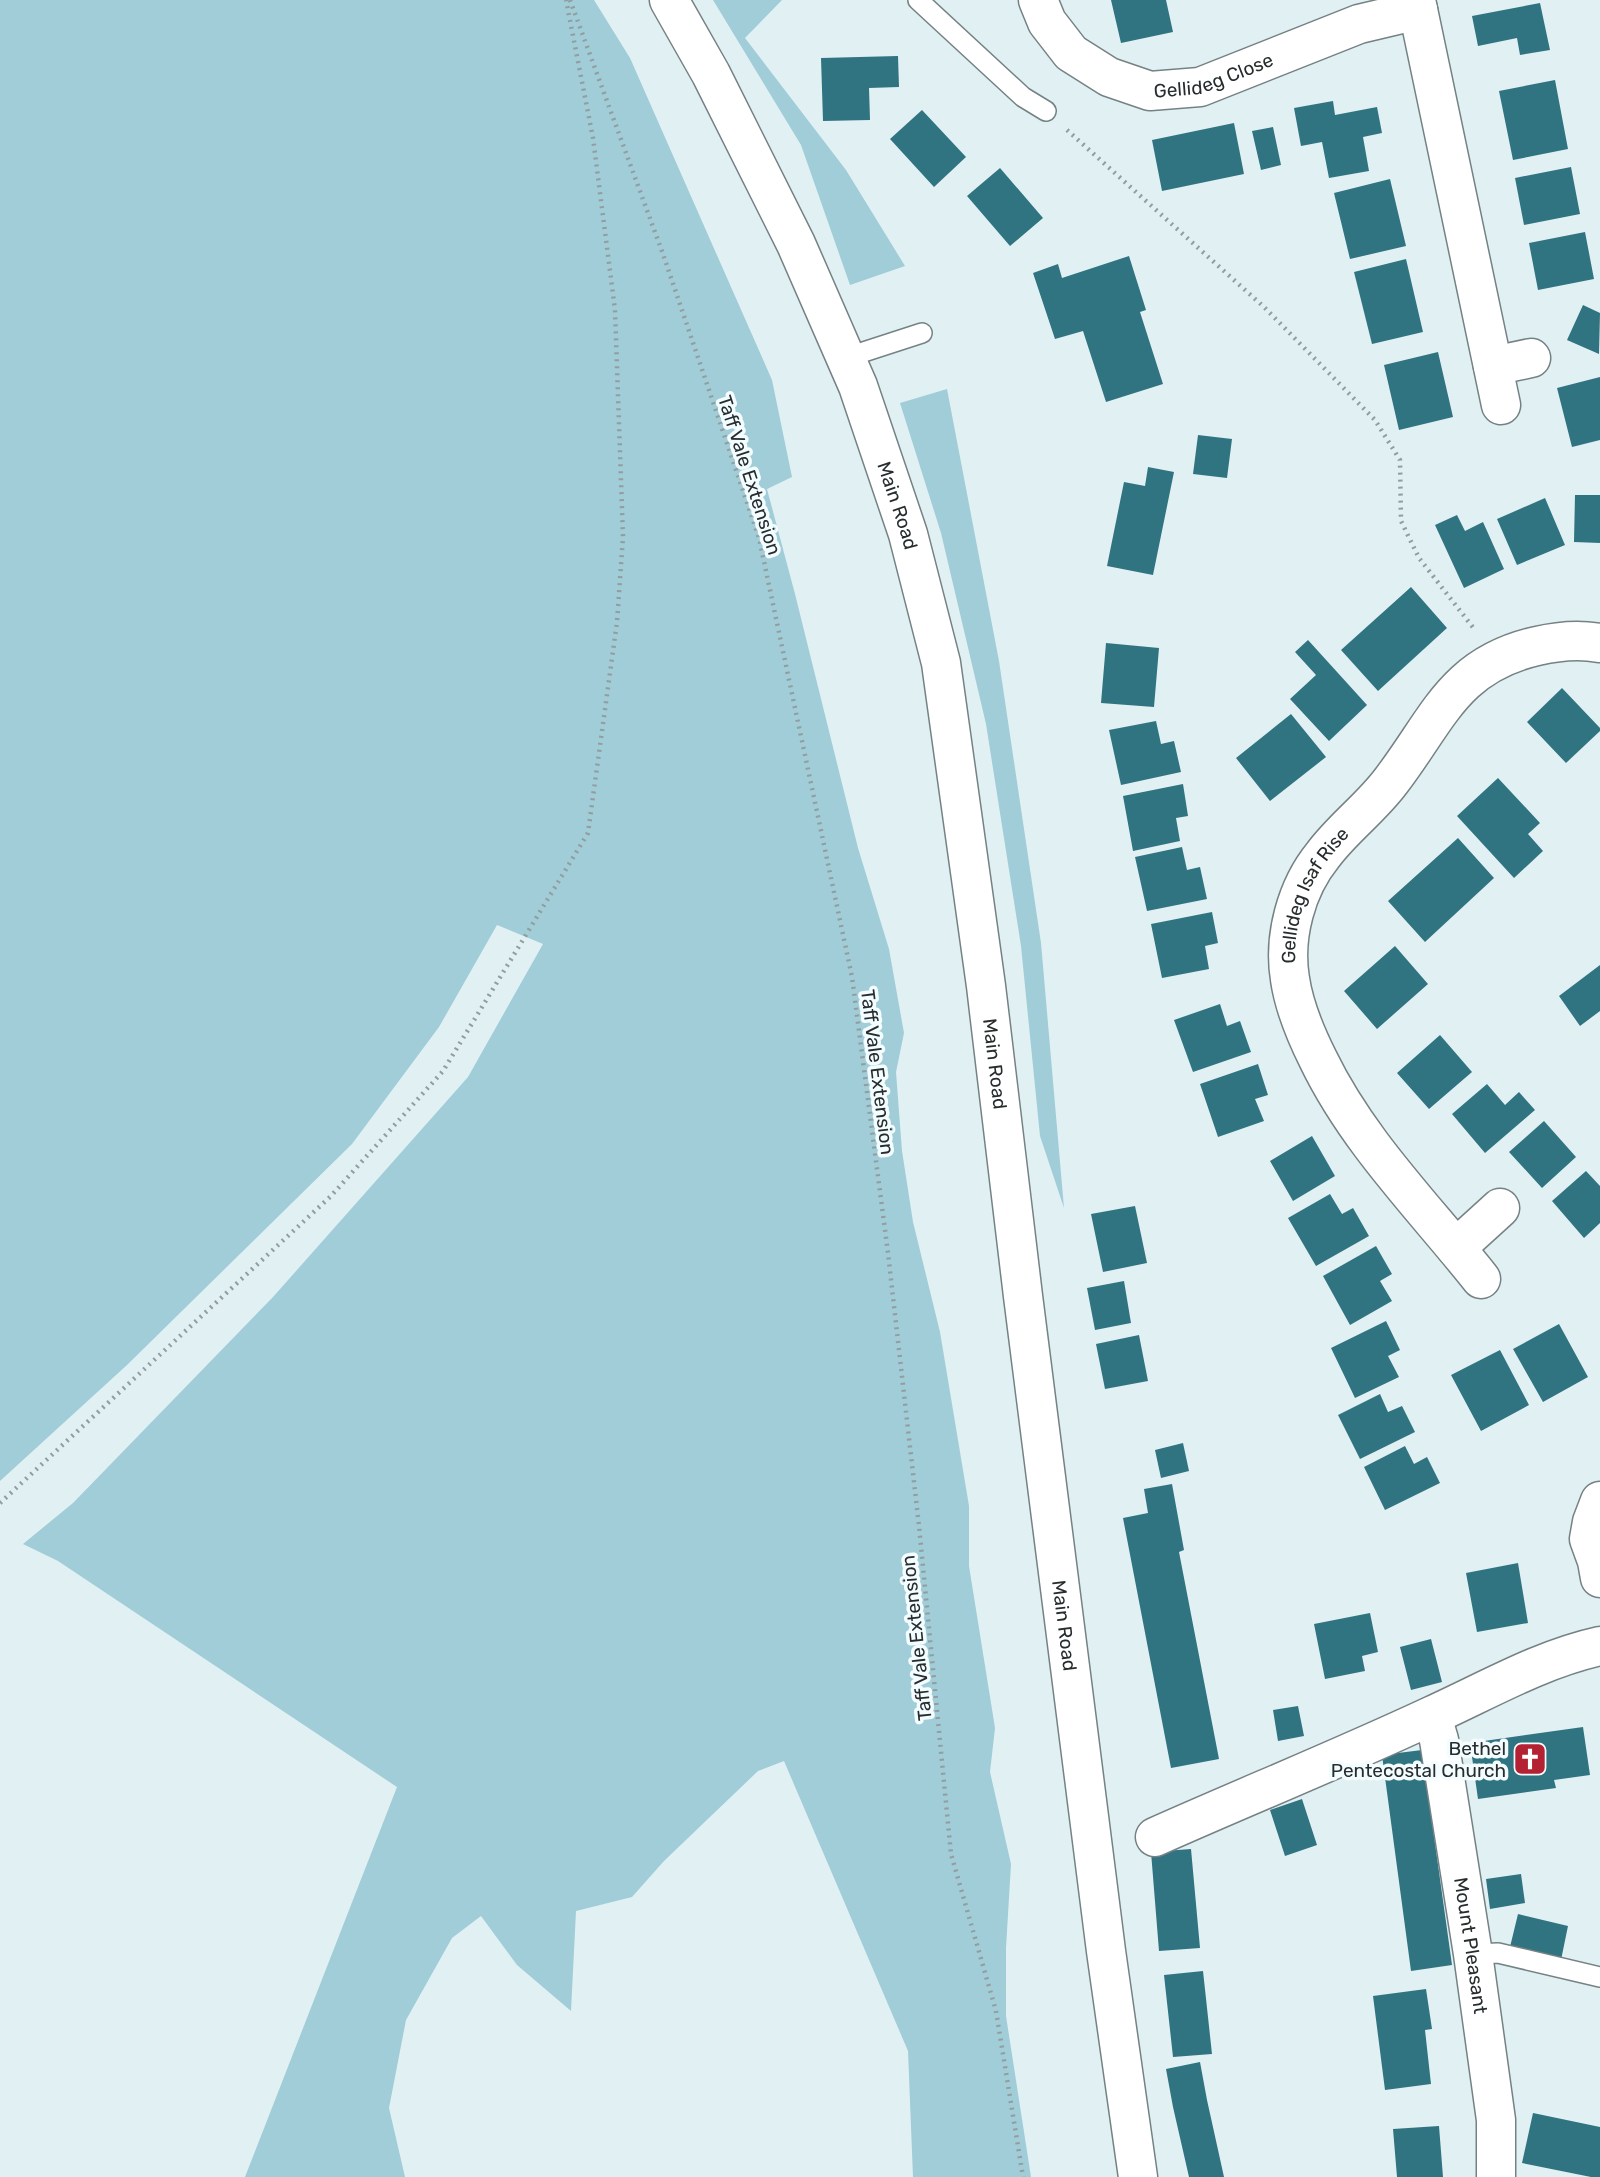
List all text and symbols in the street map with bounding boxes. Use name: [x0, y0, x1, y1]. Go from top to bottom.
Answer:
street label: Gellideg Close: [1153, 48, 1277, 103]
street label: Taff Vale Extension: [713, 393, 786, 558]
street label: Main Road: [872, 458, 922, 552]
street label: Gellideg Isaf Rise: [1277, 822, 1354, 964]
street label: Taff Vale Extension: [856, 988, 899, 1156]
street label: Main Road: [978, 1017, 1012, 1111]
street label: Taff Vale Extension: [896, 1554, 937, 1722]
street label: Main Road: [1047, 1579, 1081, 1672]
place label: Bethel Pentecostal Church: [1331, 1737, 1506, 1782]
church icon: Bethel Pentecostal Church: [1511, 1740, 1549, 1778]
street label: Mount Pleasant: [1449, 1876, 1492, 2016]

